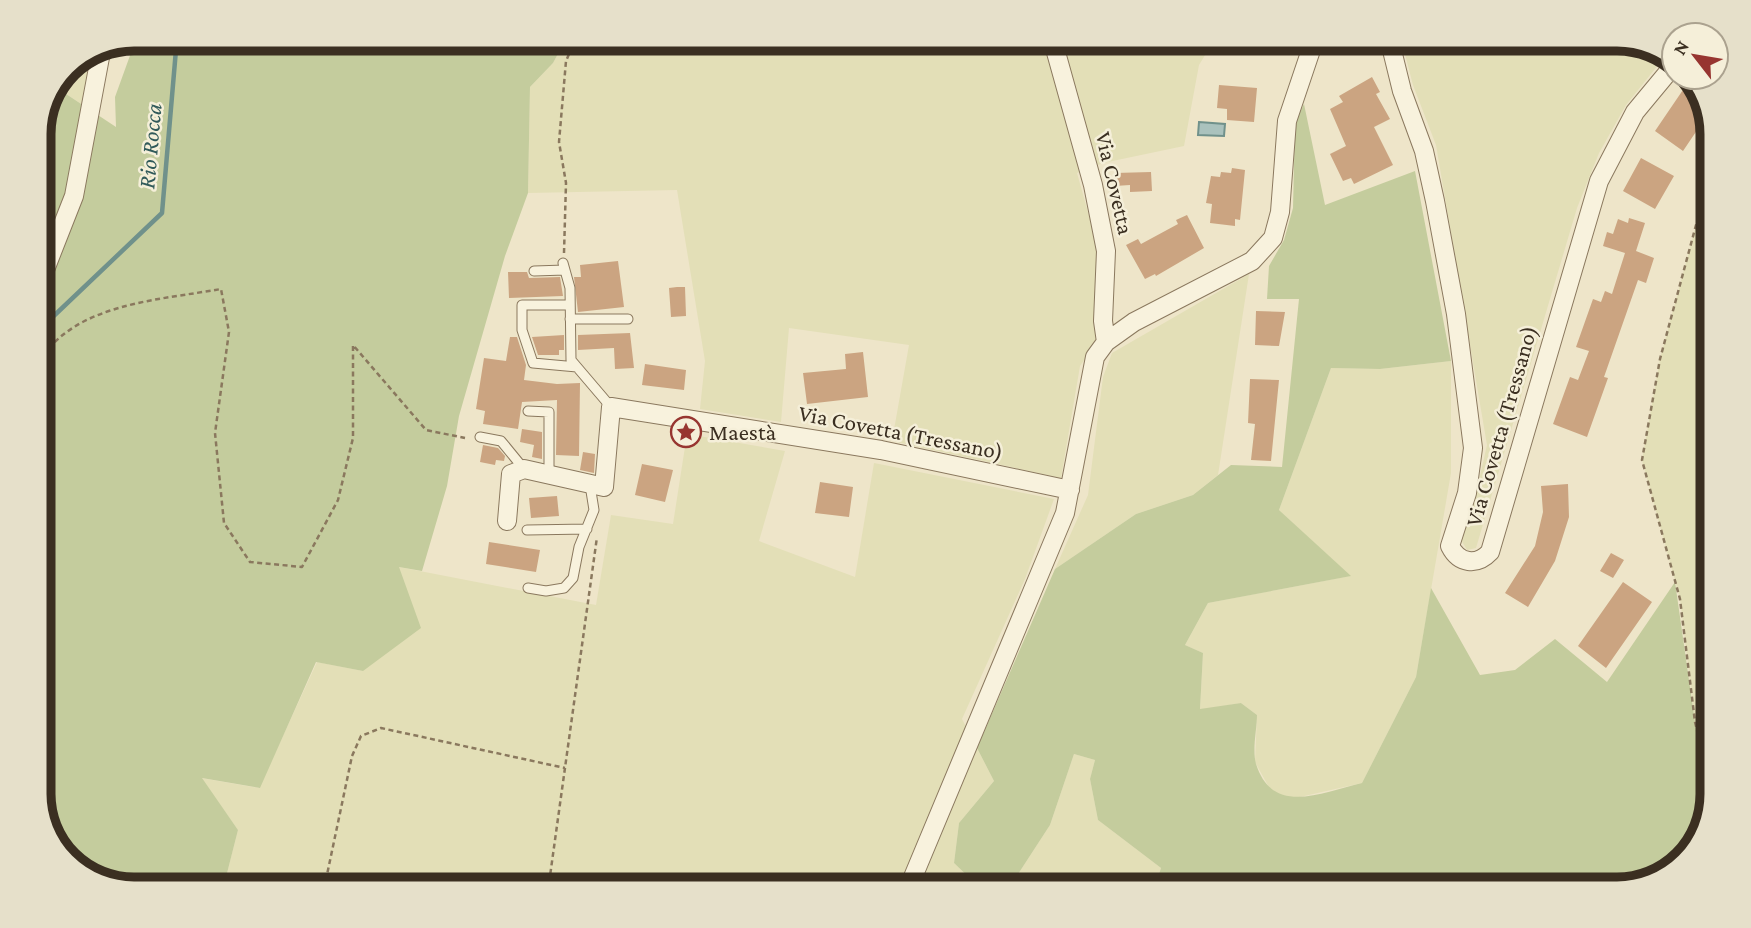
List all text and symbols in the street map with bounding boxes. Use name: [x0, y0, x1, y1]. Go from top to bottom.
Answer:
north arrow: [1660, 21, 1730, 91]
text: N: [1669, 37, 1693, 58]
water label: Rio Rocca: [132, 102, 167, 190]
street label: Via Covetta: [1091, 129, 1140, 237]
street label: Via Covetta (Tressano): [1460, 323, 1543, 530]
street label: Via Covetta (Tressano): [796, 399, 1006, 466]
place icon: Maestà: [669, 415, 703, 449]
place label: Maestà: [709, 419, 776, 445]

